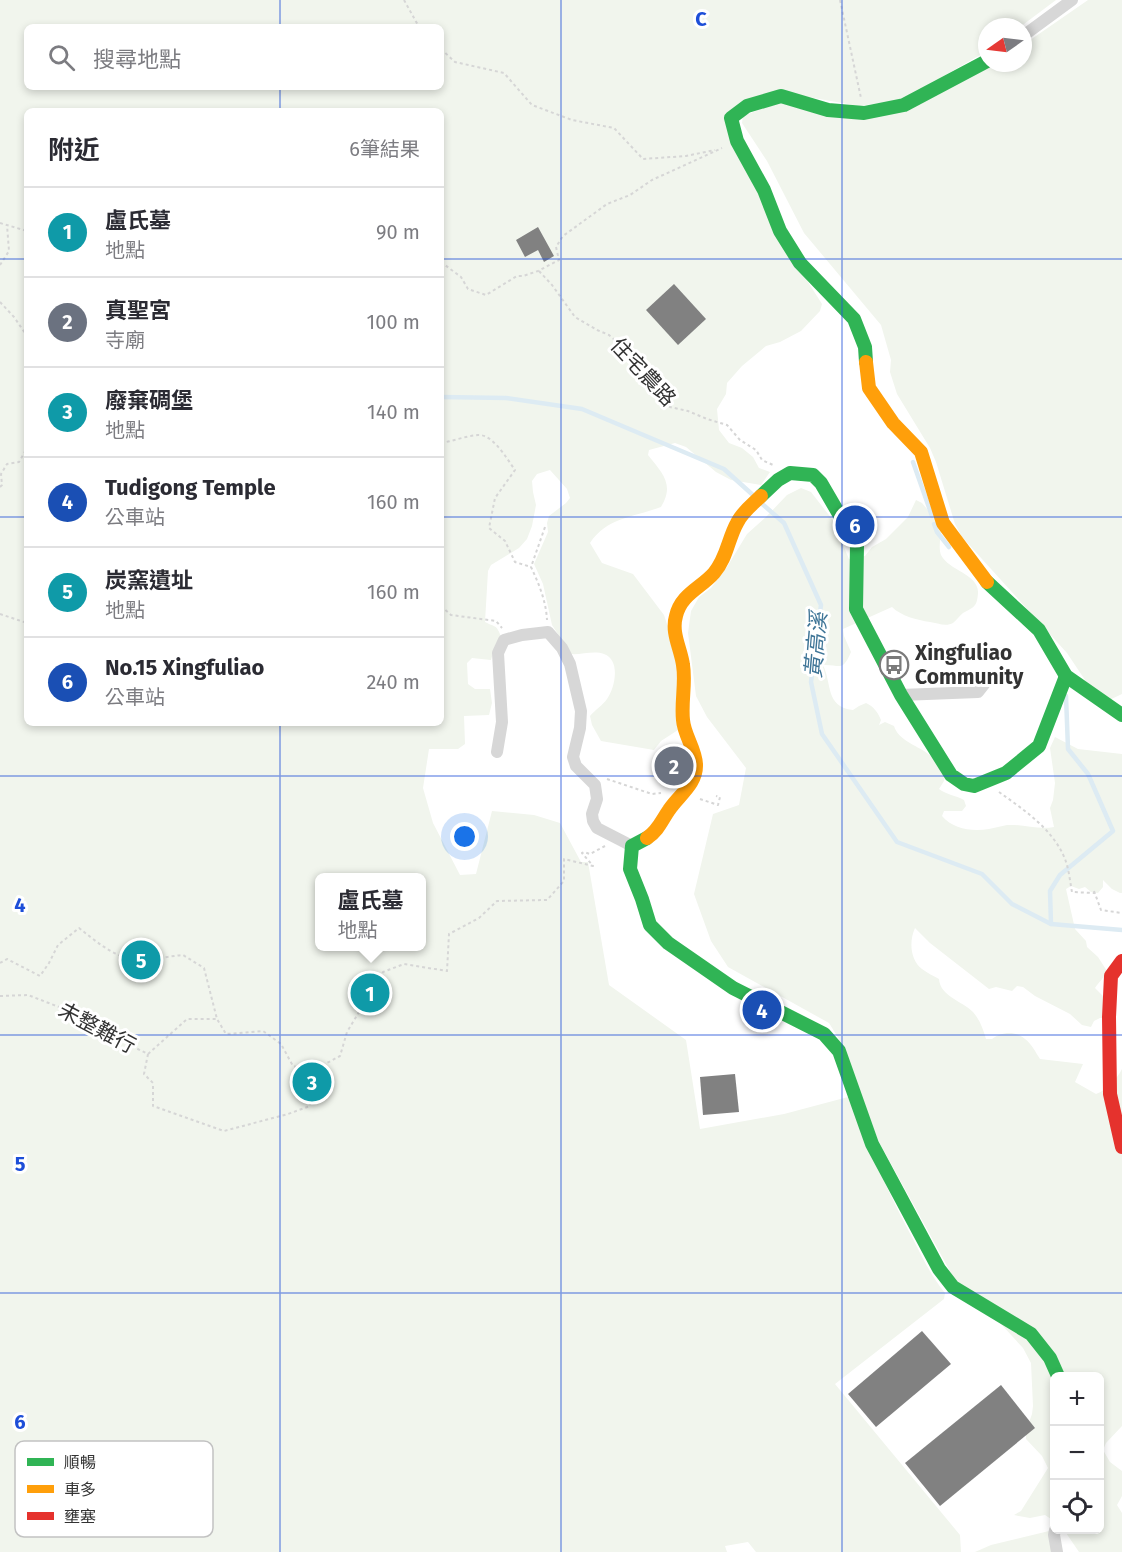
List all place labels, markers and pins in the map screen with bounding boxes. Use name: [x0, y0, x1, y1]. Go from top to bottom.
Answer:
pin: 6: [836, 502, 874, 548]
place label: Xingfuliao Community: [914, 640, 1023, 690]
bus stop icon: Xingfuliao Community: [878, 649, 910, 681]
pin: 2: [654, 744, 694, 789]
pin: 5: [122, 938, 160, 982]
pin: 1: [350, 970, 389, 1016]
pin: 4: [742, 988, 782, 1032]
pin: 3: [292, 1060, 332, 1104]

